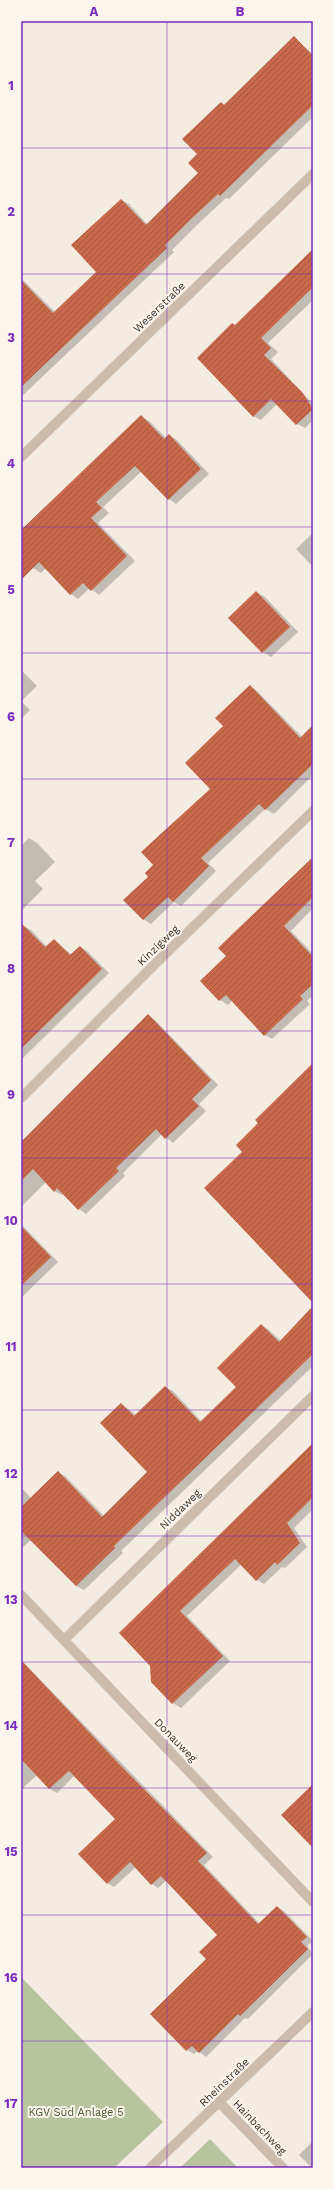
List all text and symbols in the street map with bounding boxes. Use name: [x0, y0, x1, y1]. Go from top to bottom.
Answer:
text: A: [90, 4, 99, 19]
text: B: [236, 4, 245, 19]
text: 1: [8, 78, 14, 93]
text: 2: [7, 204, 15, 219]
street label: Weserstraße: [131, 279, 188, 335]
text: 3: [7, 330, 15, 345]
text: 4: [7, 456, 16, 471]
text: 5: [7, 582, 15, 597]
text: 6: [7, 709, 15, 724]
text: 7: [7, 835, 15, 850]
street label: Kinzigweg: [135, 922, 182, 968]
text: 8: [7, 961, 15, 976]
text: 9: [7, 1087, 15, 1102]
text: 10: [4, 1213, 18, 1228]
text: 11: [5, 1339, 17, 1354]
text: 12: [4, 1466, 18, 1481]
street label: Niddaweg: [157, 1486, 204, 1532]
text: 13: [4, 1592, 18, 1607]
street label: Donauweg: [152, 1716, 200, 1765]
text: 14: [4, 1718, 19, 1733]
text: 15: [4, 1844, 18, 1859]
text: 16: [4, 1970, 18, 1985]
street label: Rheinstraße: [197, 2055, 252, 2109]
text: 17: [4, 2096, 18, 2111]
street label: Hainbachweg: [230, 2097, 289, 2158]
park label: KGV Süd Anlage 5: [28, 2106, 124, 2119]

